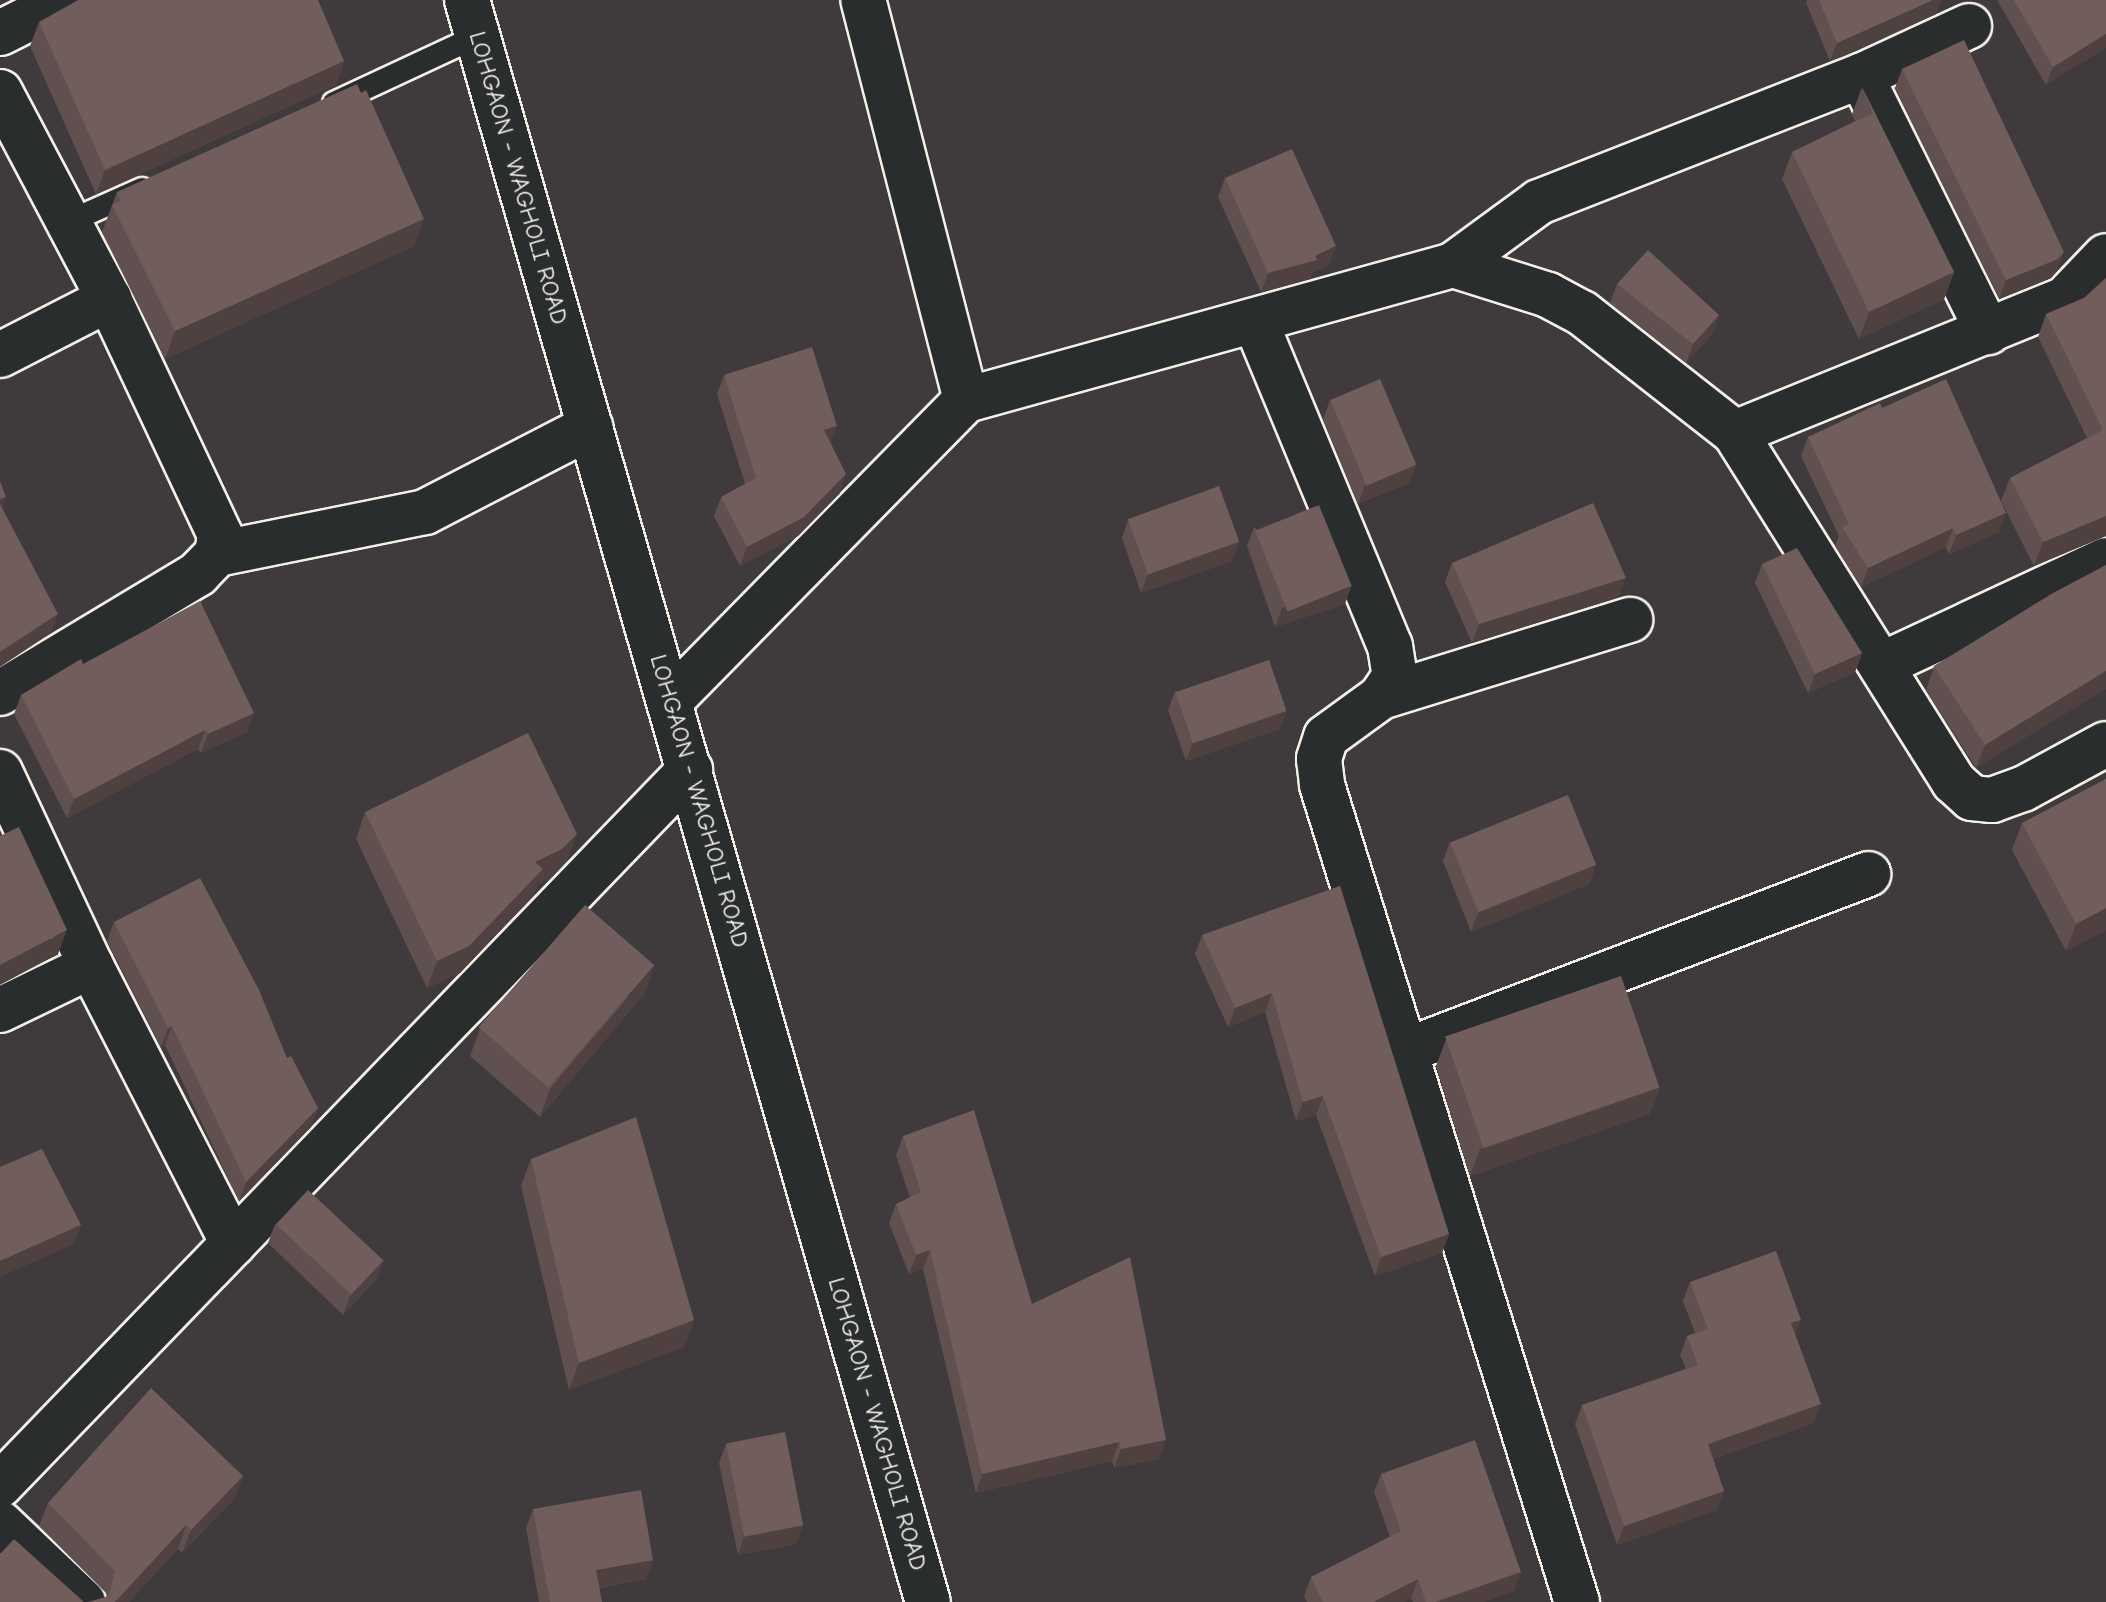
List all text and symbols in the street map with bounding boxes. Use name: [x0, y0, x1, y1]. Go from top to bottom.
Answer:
street label: LOHGAON - WAGHOLI ROAD: [462, 28, 574, 328]
street label: LOHGAON - WAGHOLI ROAD: [643, 651, 755, 951]
street label: LOHGAON - WAGHOLI ROAD: [821, 1274, 933, 1574]

